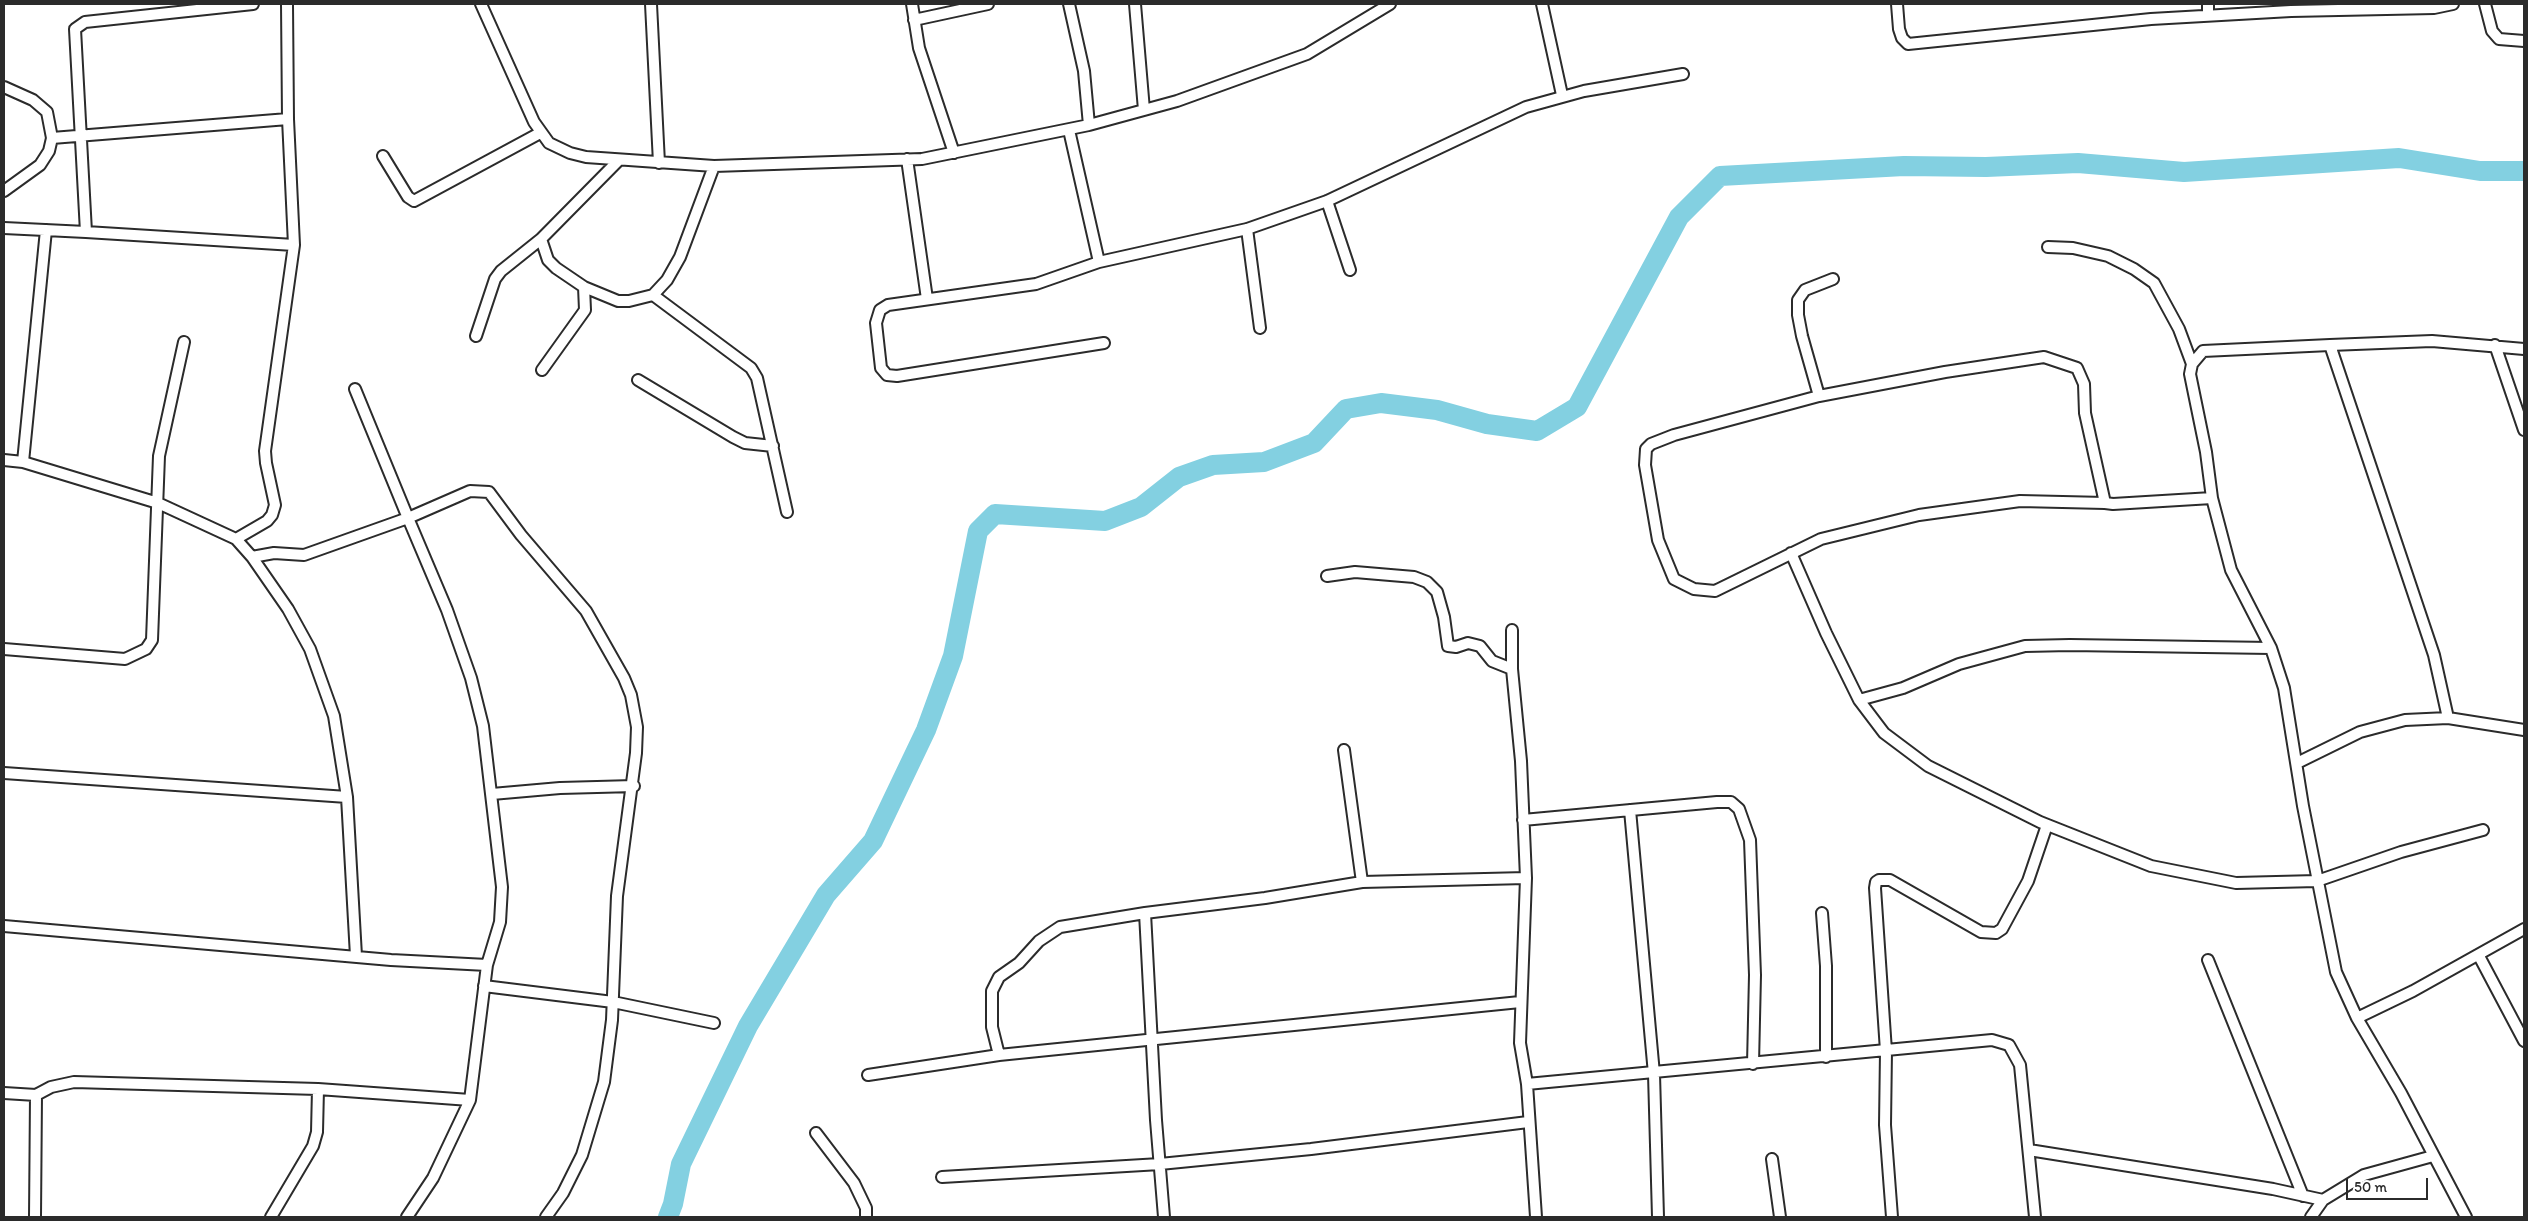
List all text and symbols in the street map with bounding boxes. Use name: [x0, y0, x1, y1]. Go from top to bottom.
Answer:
scale bar: [2348, 1168, 2430, 1200]
text: 50 m: [2354, 1178, 2387, 1196]

